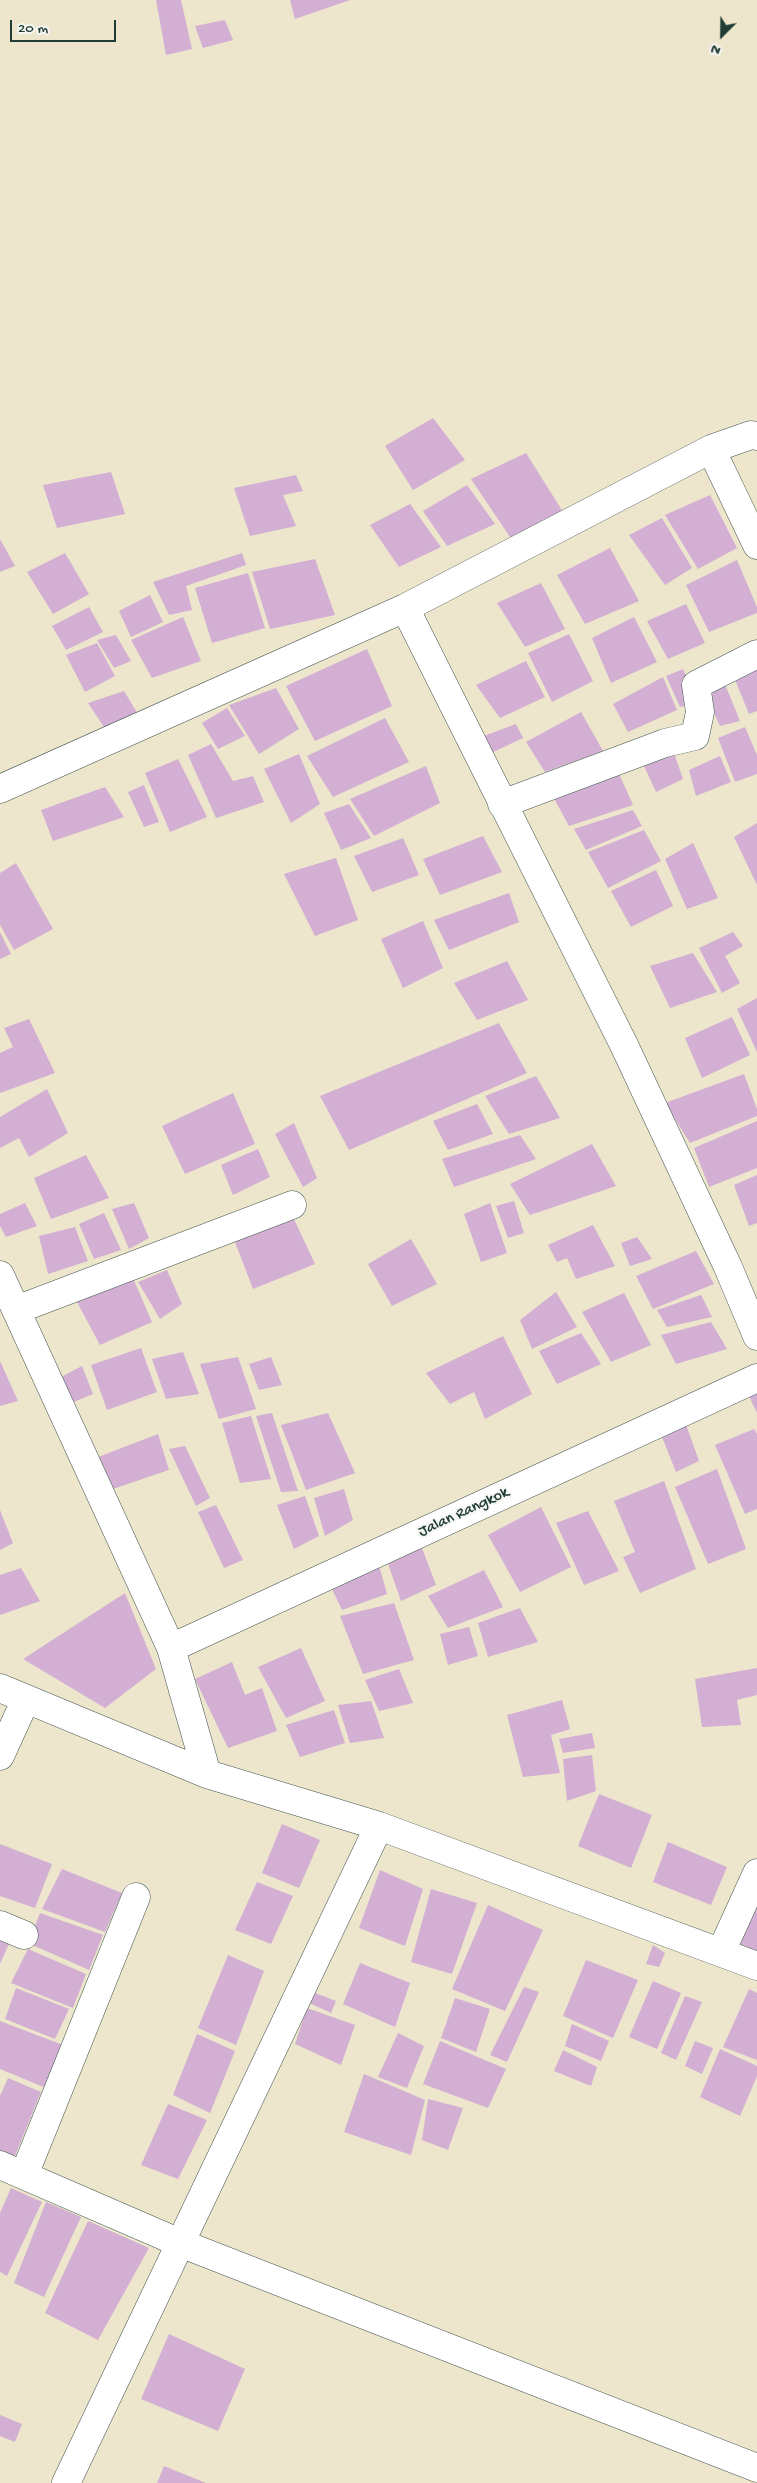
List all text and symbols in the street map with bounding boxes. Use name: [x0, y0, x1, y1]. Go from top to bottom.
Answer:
scale bar: [12, 10, 119, 42]
north arrow: [697, 10, 747, 60]
text: 20 m: [18, 20, 48, 38]
text: N: [708, 40, 723, 59]
street label: Jalan Rangkok: [416, 1484, 512, 1542]

